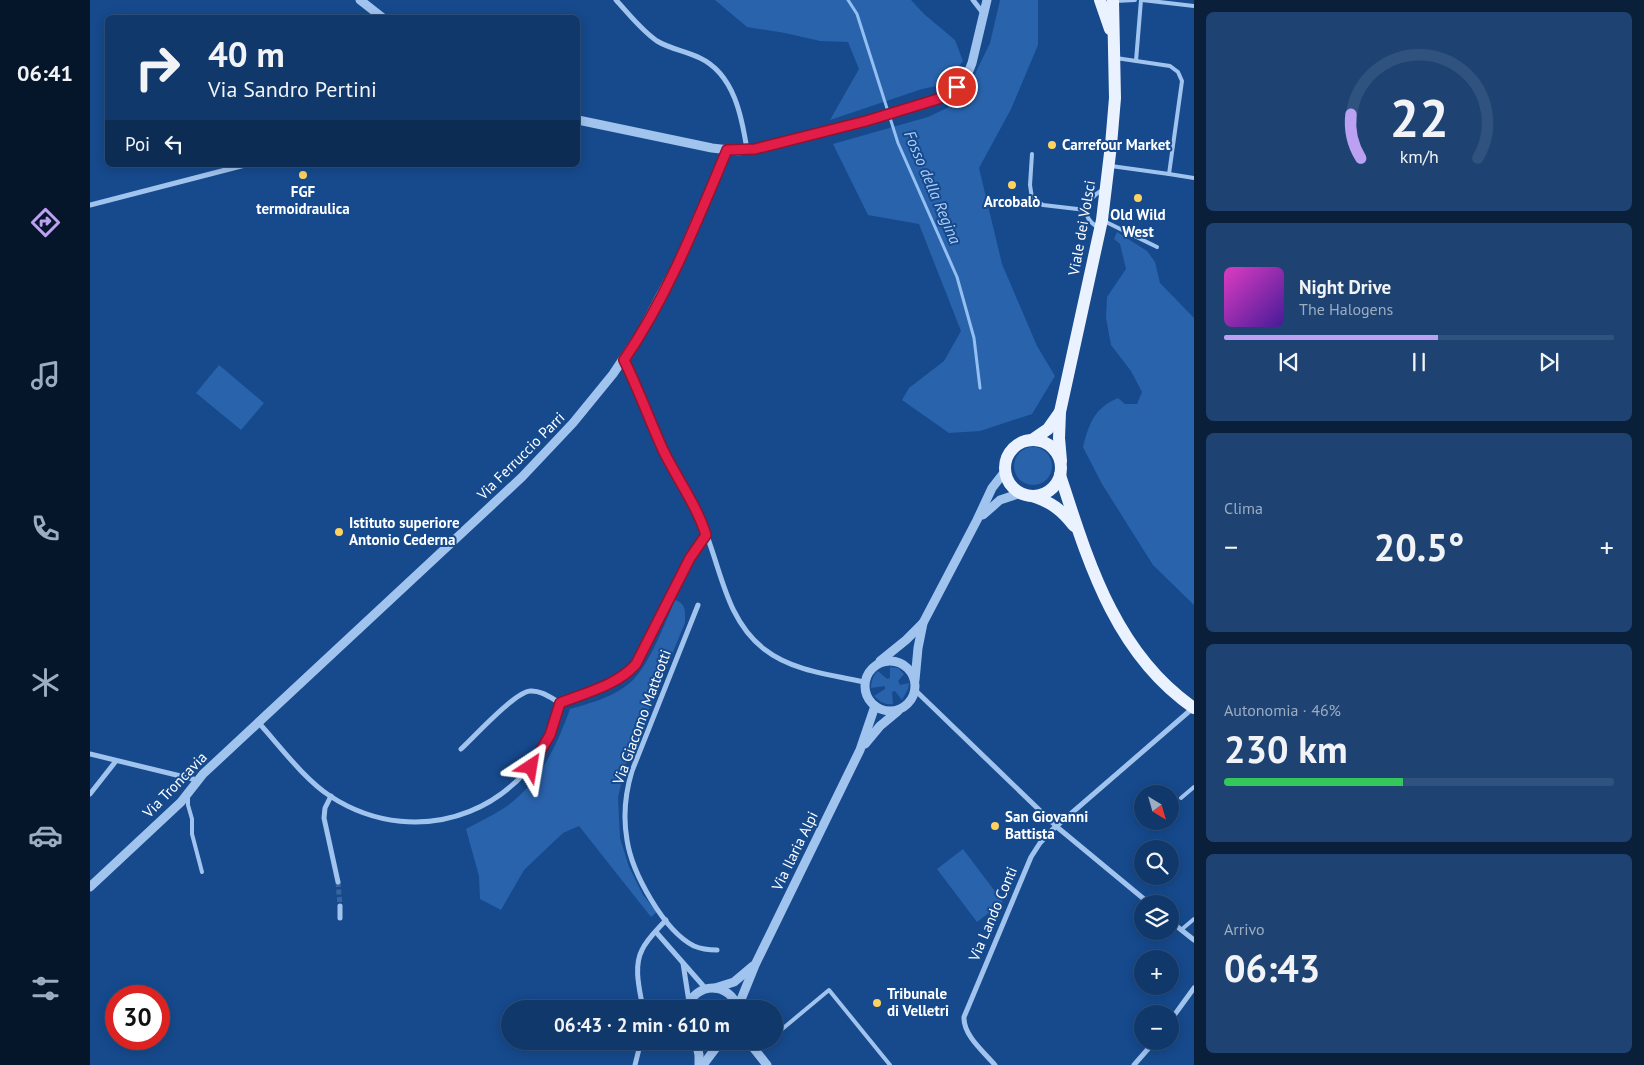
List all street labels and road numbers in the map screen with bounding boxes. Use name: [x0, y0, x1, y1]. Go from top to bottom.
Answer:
street label: Viale dei Volsci: [1064, 179, 1099, 278]
street label: Via Ferruccio Parri: [472, 408, 569, 504]
street label: Via Giacomo Matteotti: [608, 647, 675, 788]
street label: Via Troncavia: [138, 748, 211, 822]
street label: Via Ilaria Alpi: [767, 808, 822, 894]
street label: Via Lando Conti: [964, 864, 1021, 965]

